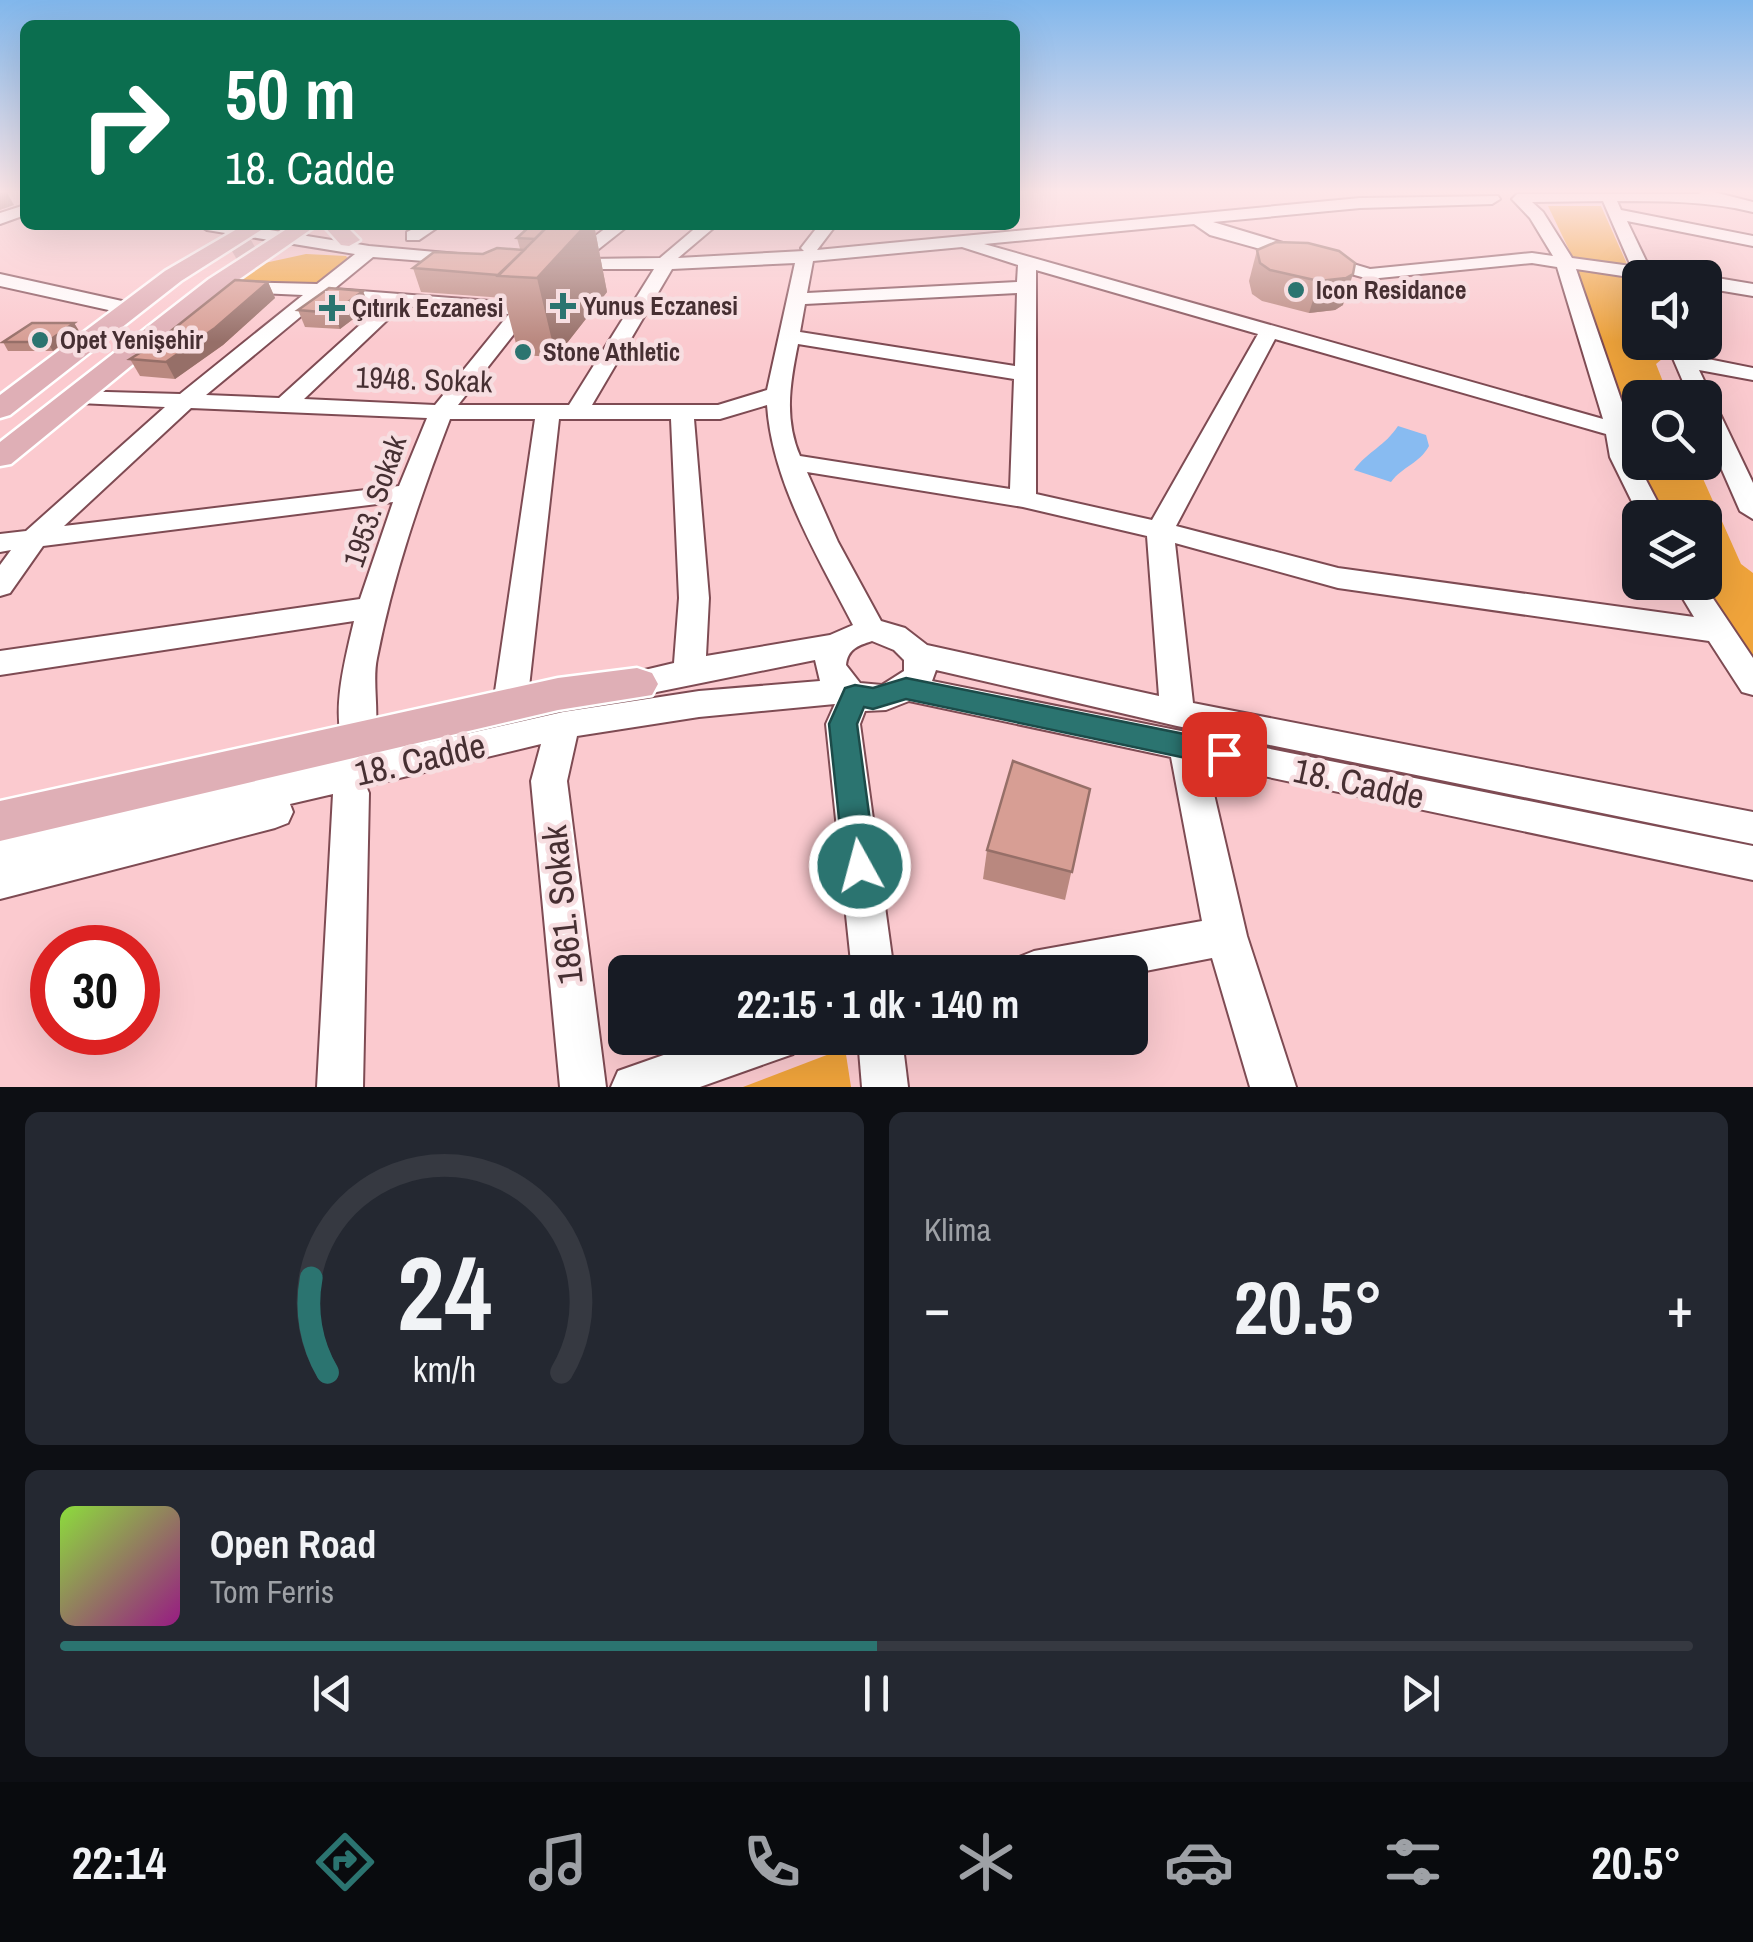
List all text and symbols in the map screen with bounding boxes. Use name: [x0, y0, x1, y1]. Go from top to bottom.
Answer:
text: 50 m: [225, 47, 356, 141]
icon: right: [60, 60, 190, 190]
text: 18. Cadde: [225, 137, 395, 198]
map controls: [1622, 260, 1722, 600]
button: sound: [1622, 260, 1722, 360]
place label: Icon Residance: [1316, 273, 1466, 307]
marker: Icon Residance: [1285, 279, 1307, 301]
place label: Yunus Eczanesi: [583, 289, 738, 323]
place label: Çıtırık Eczanesi: [352, 291, 504, 325]
marker: Yunus Eczanesi: [552, 295, 574, 317]
marker: Çıtırık Eczanesi: [321, 297, 343, 319]
place label: Opet Yenişehir: [60, 323, 203, 357]
marker: Opet Yenişehir: [29, 329, 51, 351]
place label: Stone Athletic: [543, 335, 680, 369]
marker: Stone Athletic: [512, 341, 534, 363]
street label: 1948. Sokak: [355, 357, 494, 401]
button: search: [1622, 380, 1722, 480]
street label: 1953. Sokak: [333, 429, 415, 572]
button: layers: [1622, 500, 1722, 600]
pin: [1182, 712, 1267, 797]
street label: 18. Cadde: [350, 721, 490, 797]
icon: arrive: [1197, 727, 1252, 782]
street label: 18. Cadde: [1289, 746, 1429, 820]
position arrow: [808, 814, 912, 918]
street label: 1861. Sokak: [530, 823, 594, 987]
speed limit sign: 30: [30, 925, 160, 1055]
text: 22:15 · 1 dk · 140 m: [737, 979, 1019, 1030]
text: Klima: [924, 1208, 991, 1251]
text: 24: [397, 1222, 492, 1362]
text: 20.5°: [1234, 1256, 1383, 1357]
text: −: [924, 1270, 950, 1344]
text: +: [1667, 1270, 1693, 1344]
text: km/h: [413, 1345, 476, 1393]
text: Open Road: [210, 1519, 376, 1570]
text: Tom Ferris: [210, 1570, 334, 1613]
icon: previous: [305, 1666, 360, 1721]
icon: pause: [849, 1666, 904, 1721]
icon: next: [1393, 1666, 1448, 1721]
icon: directions: [310, 1827, 380, 1897]
icon: music: [523, 1827, 593, 1897]
icon: phone: [737, 1827, 807, 1897]
icon: climate: [951, 1827, 1021, 1897]
icon: car: [1164, 1827, 1234, 1897]
icon: filters: [1378, 1827, 1448, 1897]
text: 22:14: [72, 1832, 166, 1893]
text: 20.5°: [1591, 1832, 1681, 1893]

